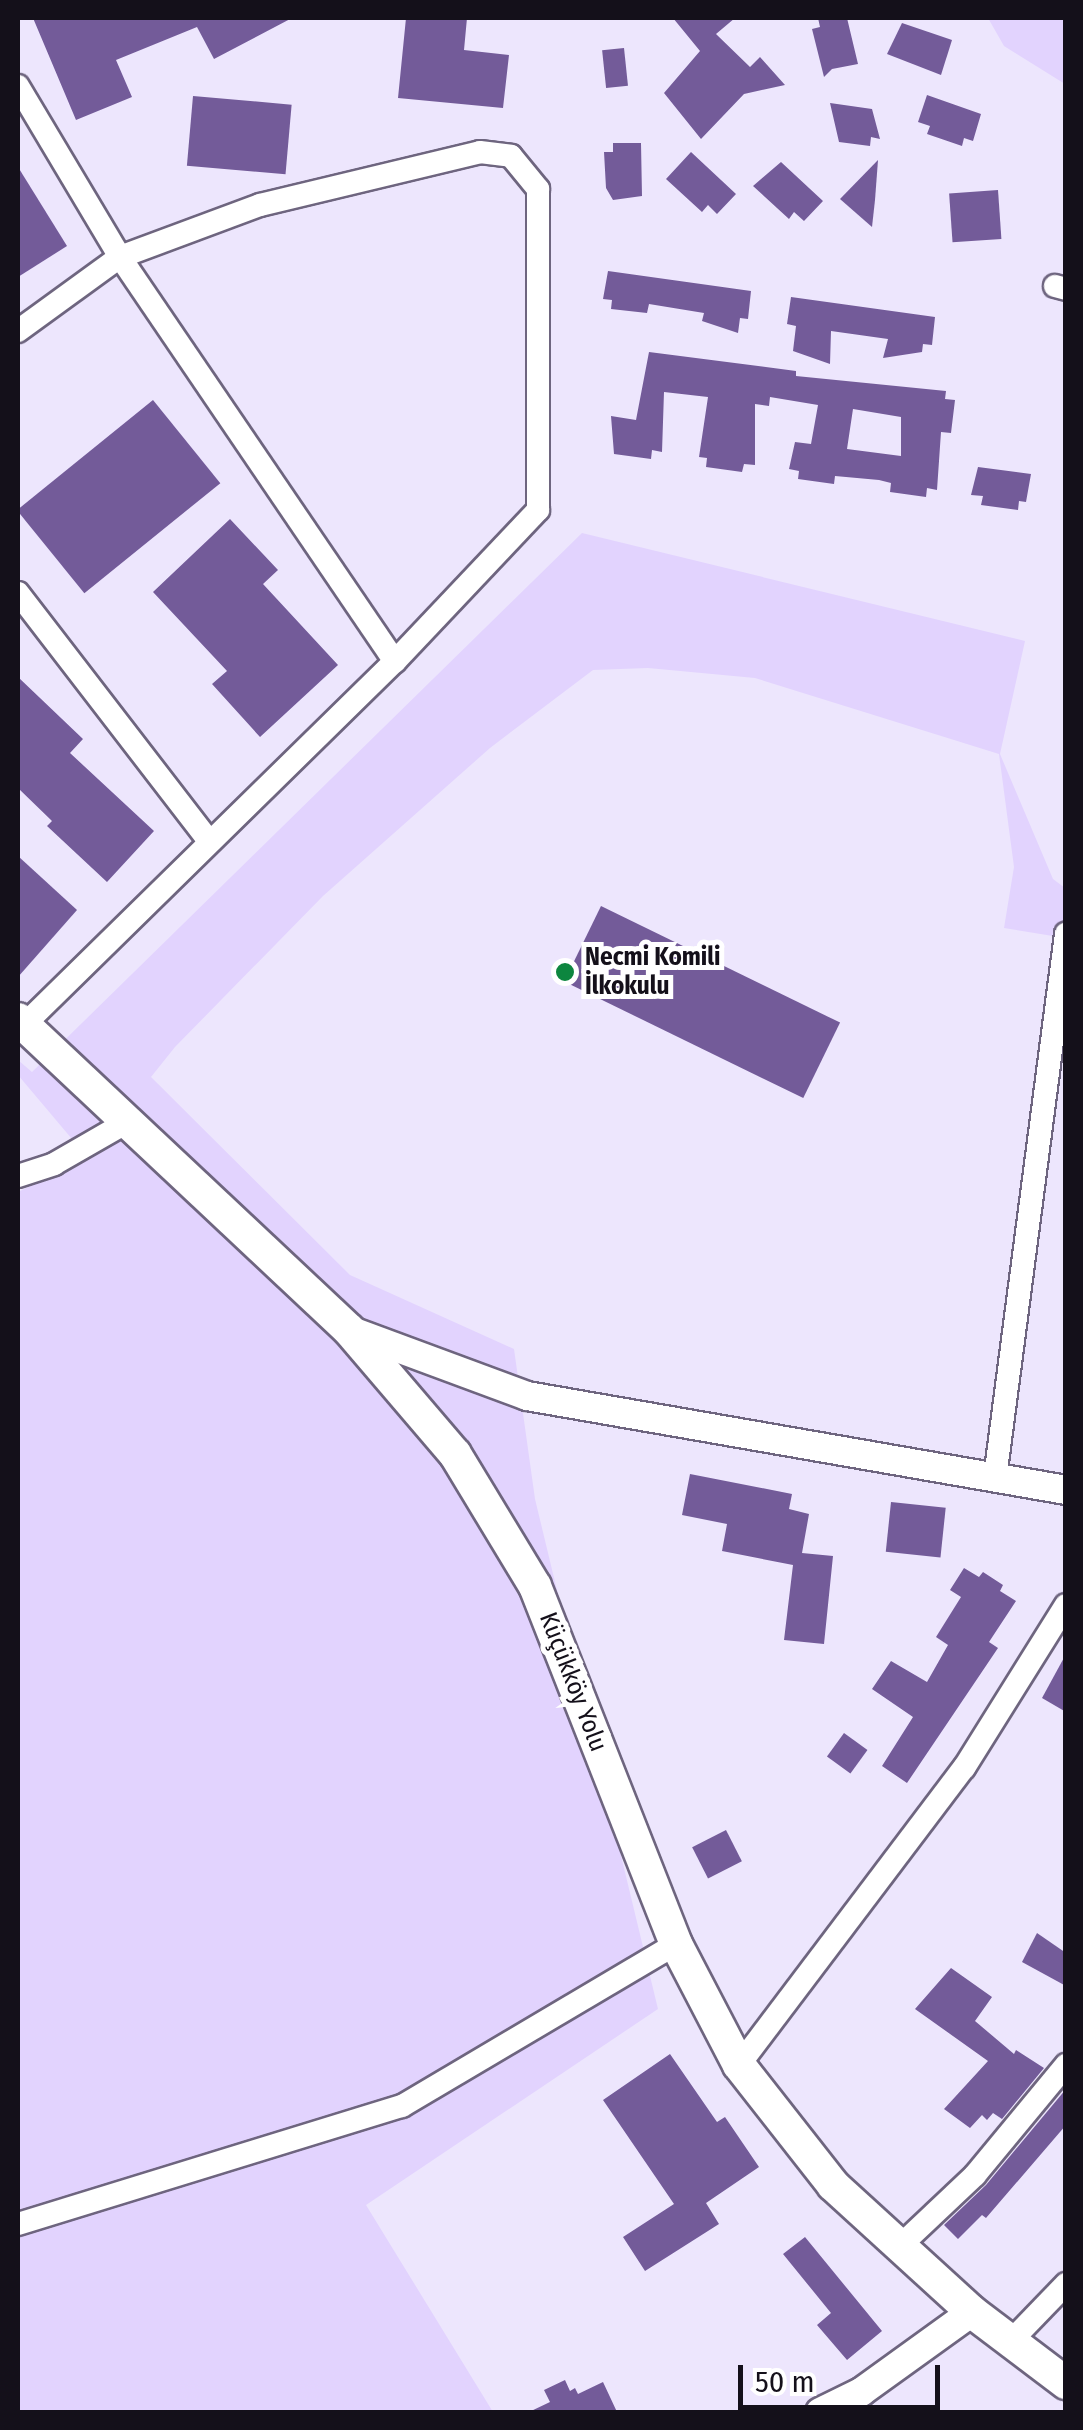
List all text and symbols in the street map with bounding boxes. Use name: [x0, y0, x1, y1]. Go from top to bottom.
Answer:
place label: Necmi Komili İlkokulu: [585, 943, 721, 1002]
marker: Necmi Komili İlkokulu: [554, 961, 576, 983]
street label: Küçükköy Yolu: [533, 1608, 613, 1756]
scale bar: [743, 2345, 946, 2407]
text: 50 m: [755, 2364, 815, 2400]

